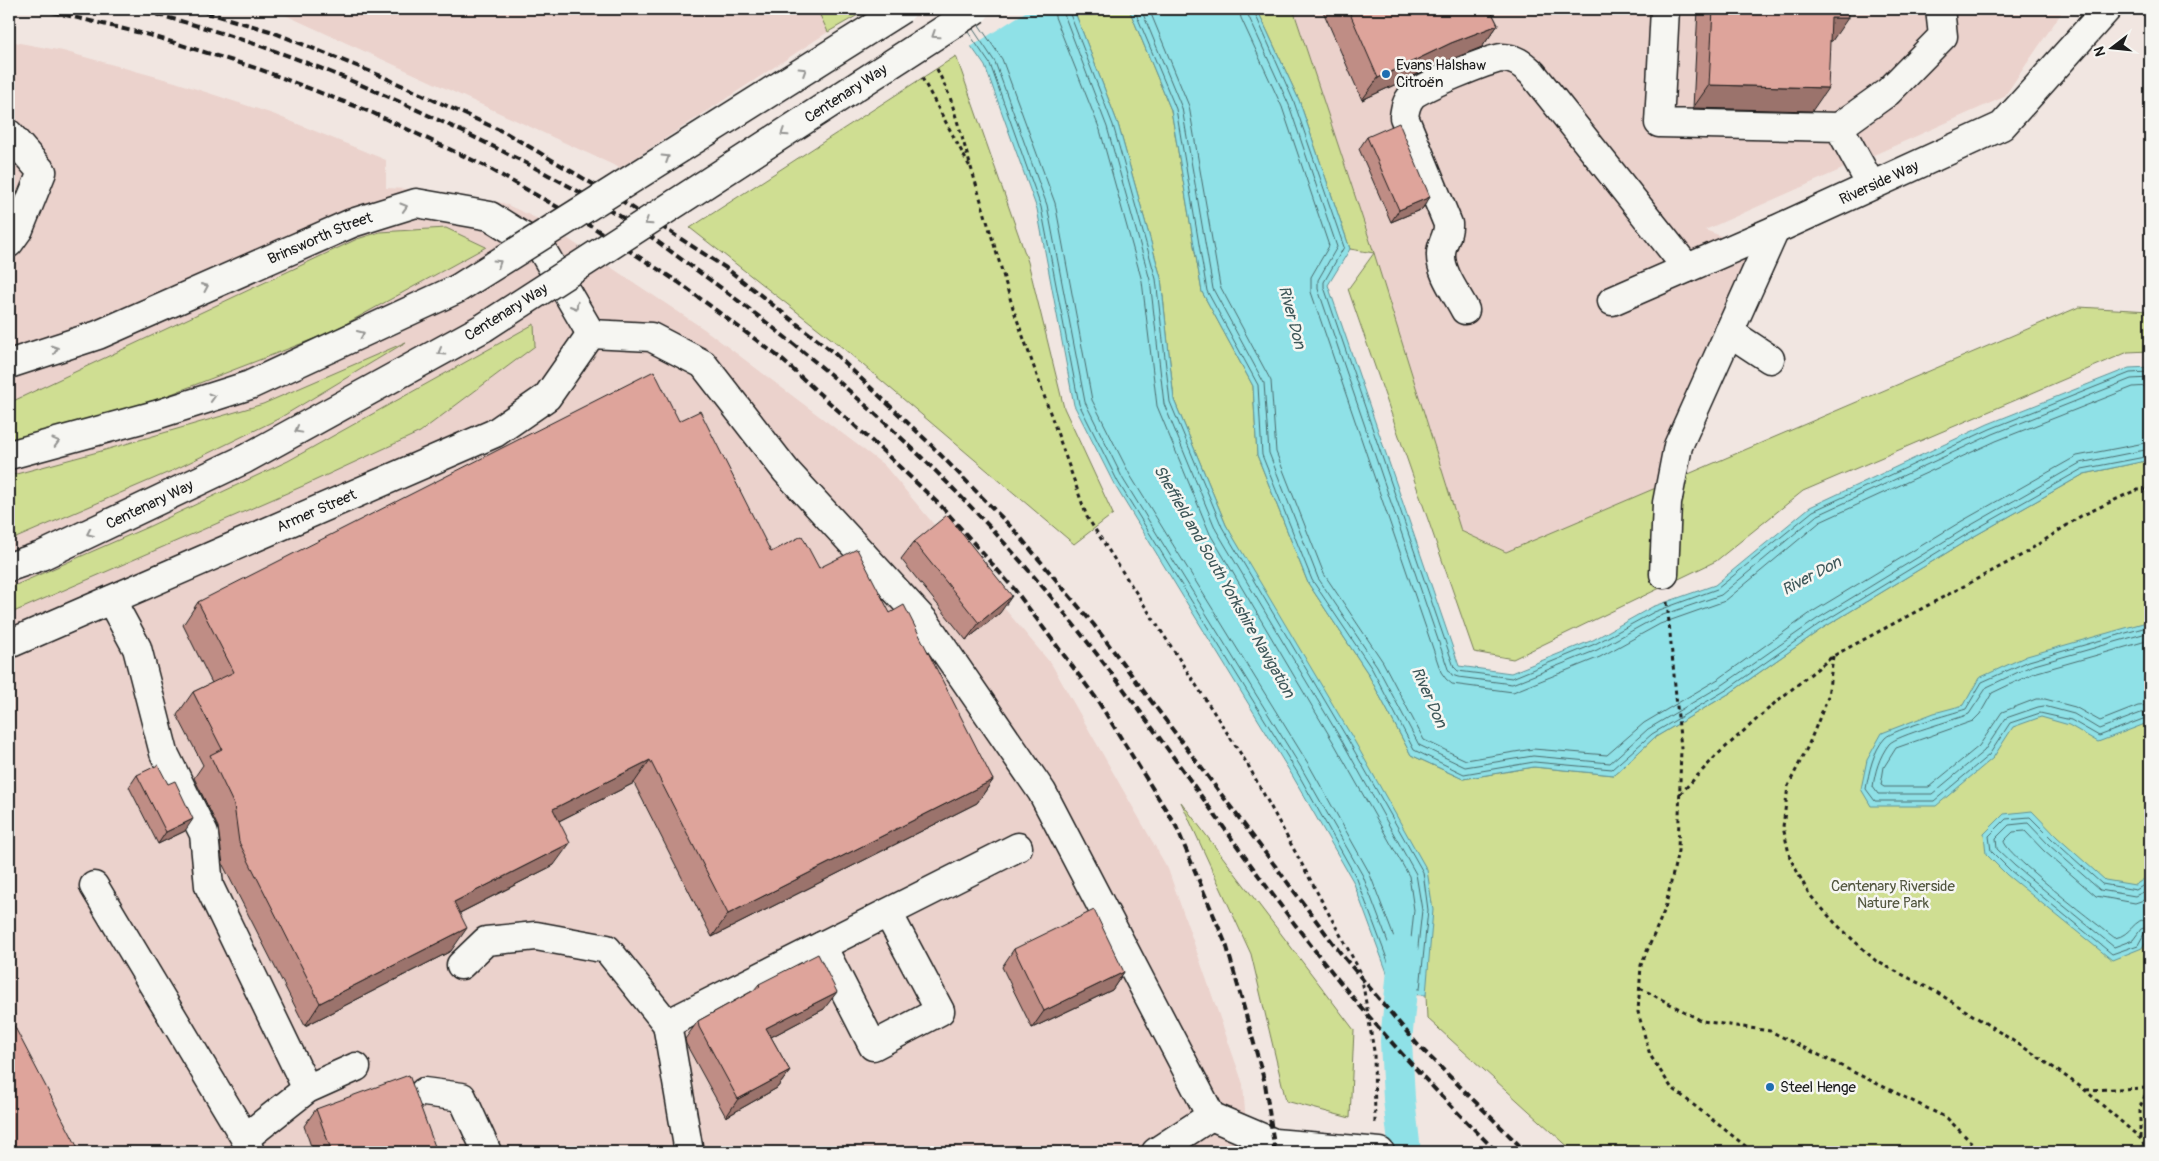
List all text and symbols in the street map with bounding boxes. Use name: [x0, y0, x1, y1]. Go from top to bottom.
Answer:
north arrow: [2086, 22, 2136, 72]
one-way arrow: [931, 29, 940, 39]
text: N: [2091, 45, 2109, 58]
place label: Evans Halshaw Citroën: [1396, 56, 1486, 92]
street label: Centenary Way: [801, 60, 891, 127]
one-way arrow: [798, 68, 807, 78]
marker: Evans Halshaw Citroën: [1380, 68, 1392, 80]
one-way arrow: [780, 127, 790, 136]
one-way arrow: [660, 154, 669, 164]
street label: Riverside Way: [1836, 156, 1922, 209]
one-way arrow: [400, 202, 408, 212]
street label: Brinsworth Street: [265, 208, 376, 269]
one-way arrow: [644, 215, 653, 225]
one-way arrow: [493, 260, 502, 269]
street label: Centenary Way: [461, 279, 552, 346]
one-way arrow: [200, 283, 209, 294]
water label: River Don: [1274, 284, 1310, 352]
one-way arrow: [568, 301, 578, 310]
one-way arrow: [356, 329, 365, 340]
one-way arrow: [50, 345, 59, 355]
one-way arrow: [437, 345, 446, 355]
one-way arrow: [207, 393, 216, 403]
one-way arrow: [295, 424, 304, 434]
one-way arrow: [51, 437, 60, 448]
water label: Sheffield and South Yorkshire Navigation: [1149, 462, 1300, 702]
street label: Centenary Way: [103, 476, 197, 534]
street label: Armer Street: [274, 485, 360, 537]
one-way arrow: [86, 526, 95, 537]
water label: River Don: [1778, 551, 1845, 600]
water label: River Don: [1407, 664, 1452, 732]
park label: Centenary Riverside Nature Park: [1831, 877, 1956, 913]
place label: Steel Henge: [1780, 1078, 1856, 1097]
marker: Steel Henge: [1764, 1081, 1776, 1093]

